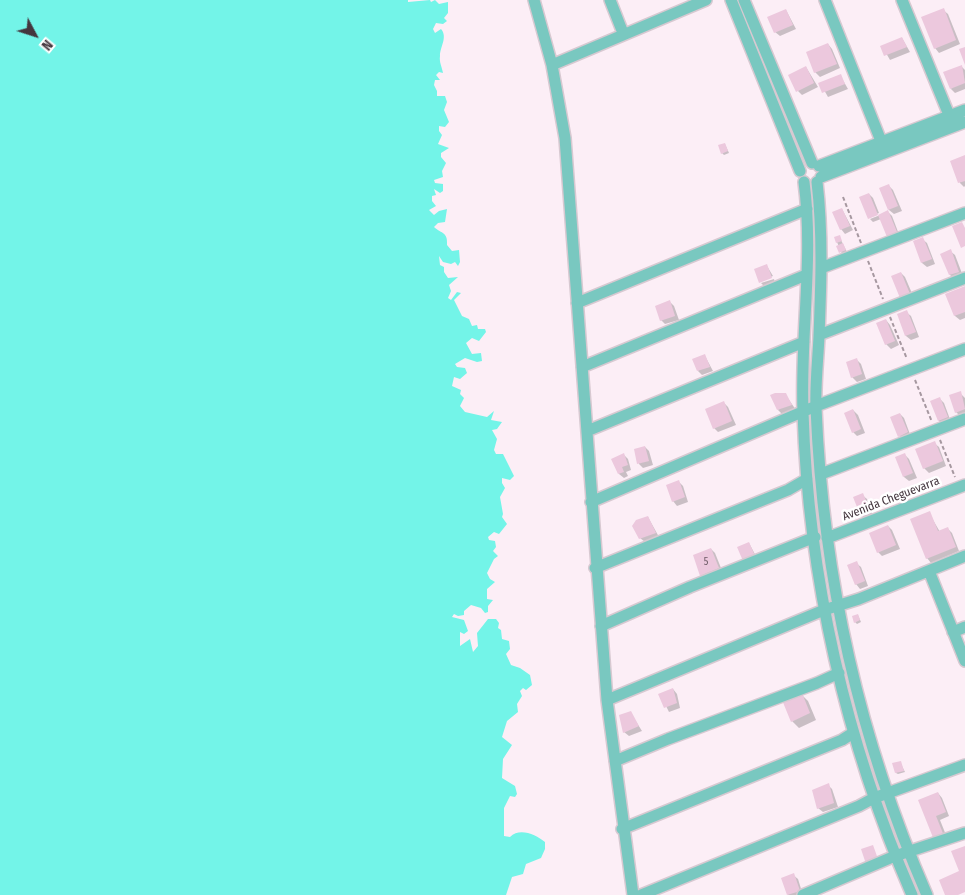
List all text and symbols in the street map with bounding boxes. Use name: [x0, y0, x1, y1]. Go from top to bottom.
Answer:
north arrow: [10, 10, 60, 60]
text: N: [38, 36, 56, 54]
street label: Avenida Cheguevarra: [840, 474, 942, 524]
house number: 5: [704, 556, 708, 568]

